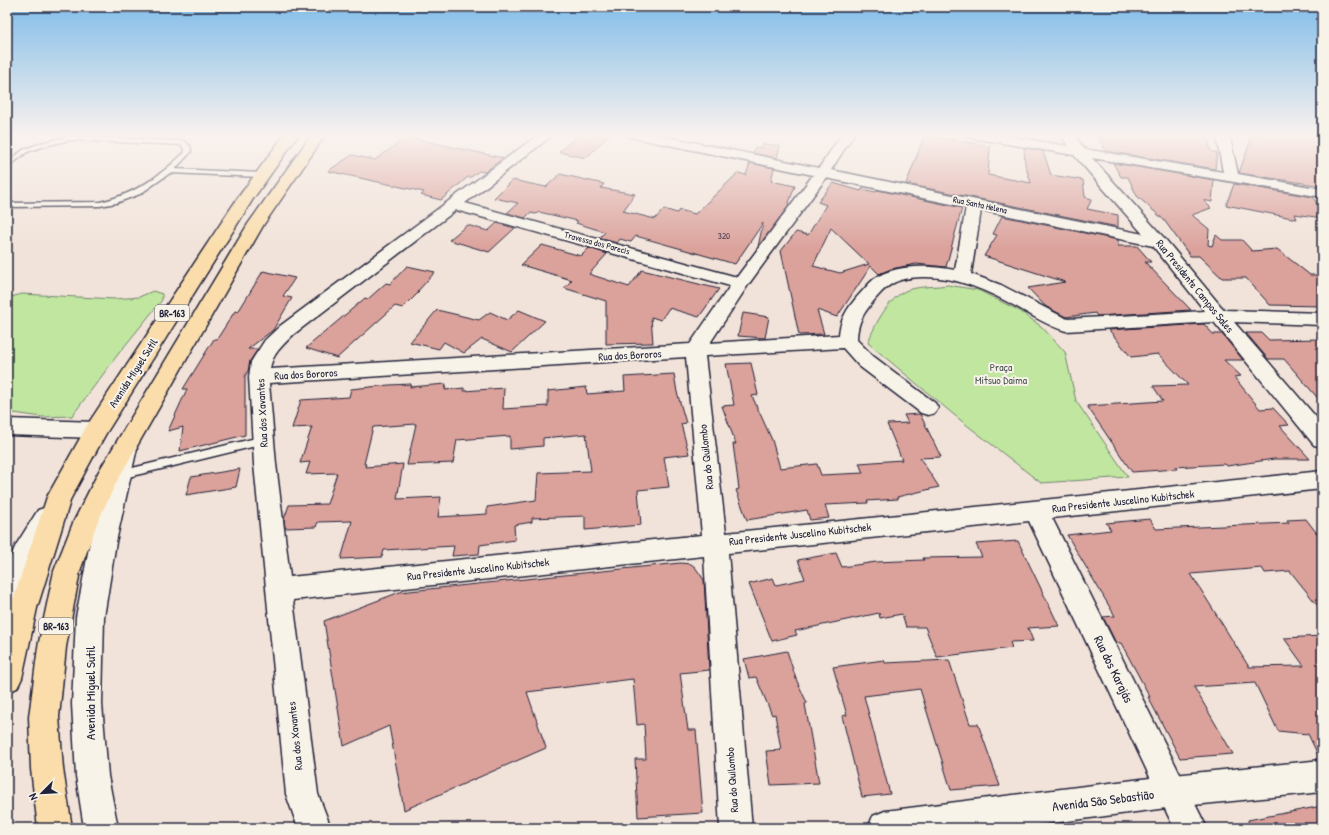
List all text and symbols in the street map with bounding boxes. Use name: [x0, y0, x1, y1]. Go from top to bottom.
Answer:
street label: Rua Santa Helena: [952, 193, 1009, 217]
street label: Travessa dos Parecis: [563, 228, 632, 258]
house number: 320: [718, 230, 730, 242]
street label: Rua Presidente Campos Sales: [1153, 237, 1237, 335]
road number: BR-163: [155, 305, 189, 321]
street label: Avenida Miguel Sutil: [105, 336, 161, 410]
street label: Rua dos Bororos: [598, 346, 662, 364]
park label: Praça Mitsuo Daima: [975, 360, 1028, 387]
street label: Rua dos Bororos: [274, 365, 338, 383]
street label: Rua dos Xavantes: [253, 378, 271, 448]
street label: Rua do Quilombo: [696, 423, 716, 490]
street label: Rua Presidente Juscelino Kubitschek: [1051, 487, 1195, 515]
street label: Rua Presidente Juscelino Kubitschek: [728, 520, 872, 548]
street label: Rua Presidente Juscelino Kubitschek: [406, 555, 550, 583]
road number: BR-163: [39, 618, 73, 634]
street label: Rua dos Karajás: [1090, 632, 1138, 706]
street label: Avenida Miguel Sutil: [81, 646, 99, 740]
street label: Rua dos Xavantes: [284, 701, 306, 771]
street label: Rua do Quilombo: [723, 746, 741, 813]
north arrow: [22, 773, 62, 813]
street label: Avenida São Sebastião: [1051, 785, 1155, 815]
text: N: [25, 791, 40, 803]

